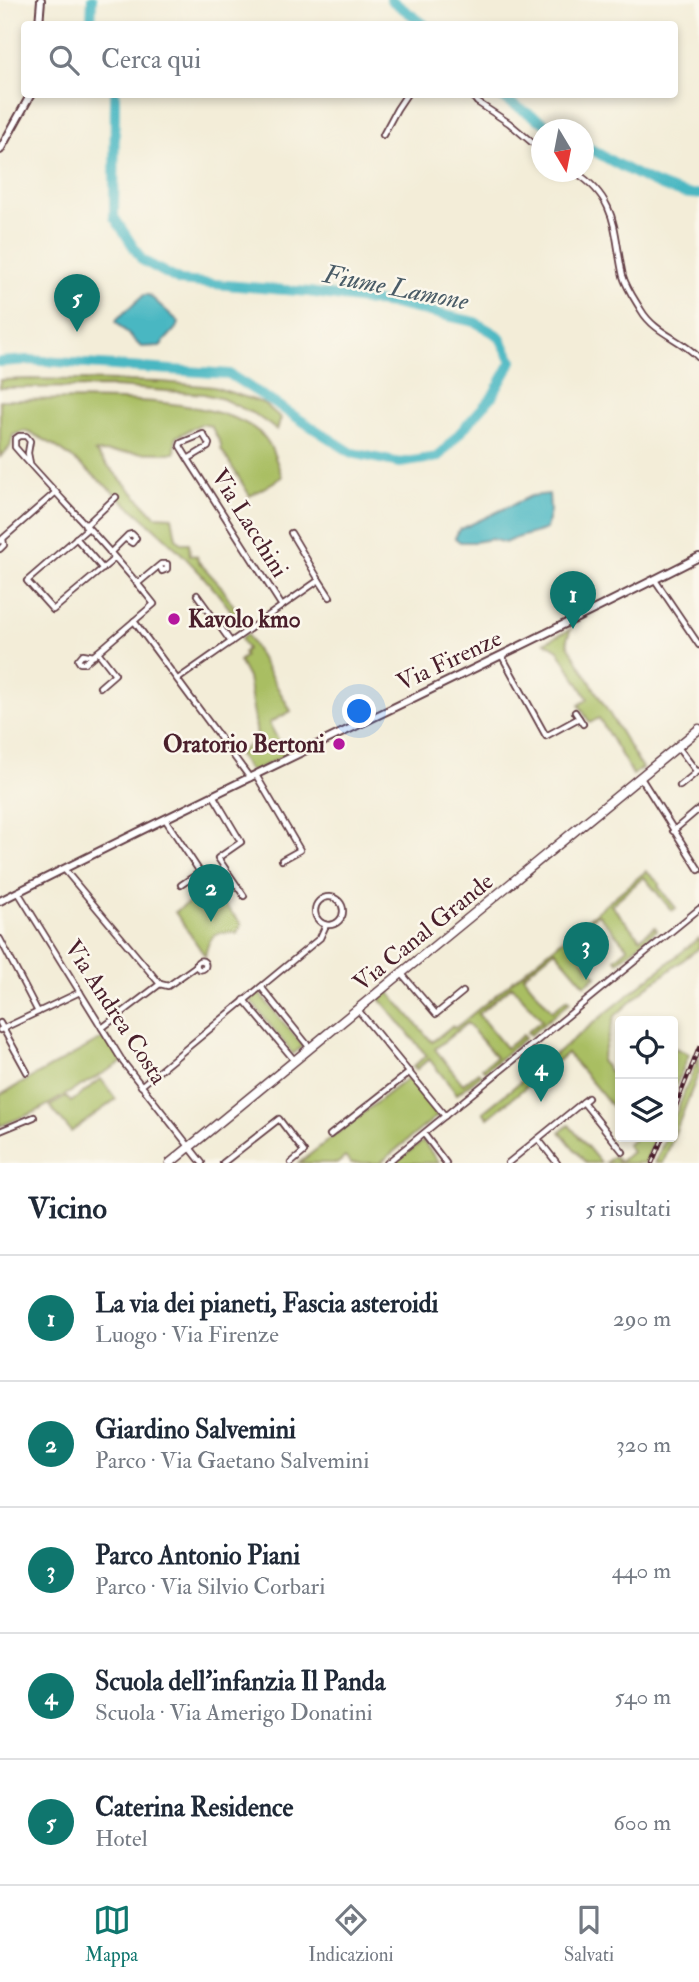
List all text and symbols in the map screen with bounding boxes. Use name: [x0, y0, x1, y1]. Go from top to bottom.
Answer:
search box: [21, 21, 678, 98]
icon: search: [45, 41, 83, 79]
text: Cerca qui: [101, 44, 201, 76]
north arrow: [531, 119, 594, 182]
water label: Fiume Lamone: [319, 258, 471, 318]
pin: 5: [54, 274, 100, 332]
street label: Via Lacchini: [204, 463, 295, 583]
pin: 1: [550, 571, 596, 629]
place label: Kavolo km0: [188, 604, 301, 635]
marker: Kavolo km0: [166, 611, 182, 627]
street label: Via Firenze: [392, 623, 507, 698]
your location: [342, 694, 376, 728]
place label: Oratorio Bertoni: [163, 729, 326, 760]
marker: Oratorio Bertoni: [331, 736, 347, 752]
pin: 2: [188, 864, 234, 922]
street label: Via Canal Grande: [347, 866, 500, 999]
pin: 3: [563, 922, 609, 980]
street label: Via Andrea Costa: [57, 934, 175, 1091]
map controls: [615, 1016, 678, 1142]
button: locate: [615, 1016, 678, 1079]
pin: 4: [518, 1044, 564, 1102]
button: layers: [615, 1079, 678, 1142]
text: Vicino: [28, 1190, 107, 1227]
text: 5 risultati: [585, 1194, 671, 1223]
text: La via dei pianeti, Fascia asteroidi: [95, 1288, 438, 1320]
text: 1: [47, 1304, 55, 1333]
text: 290 m: [613, 1304, 671, 1333]
text: Luogo · Via Firenze: [95, 1320, 279, 1349]
text: Giardino Salvemini: [95, 1414, 296, 1446]
text: 2: [45, 1430, 57, 1459]
text: 320 m: [616, 1430, 671, 1459]
text: Parco · Via Gaetano Salvemini: [95, 1446, 369, 1475]
text: Parco Antonio Piani: [95, 1540, 300, 1572]
text: 3: [47, 1556, 55, 1585]
text: 440 m: [612, 1556, 671, 1585]
text: Parco · Via Silvio Corbari: [95, 1572, 325, 1601]
text: Scuola dell'infanzia Il Panda: [95, 1666, 385, 1698]
text: 4: [45, 1682, 57, 1711]
text: 540 m: [615, 1682, 671, 1711]
text: Scuola · Via Amerigo Donatini: [95, 1698, 373, 1727]
text: Caterina Residence: [95, 1792, 293, 1824]
text: 5: [46, 1808, 56, 1837]
text: 600 m: [613, 1808, 671, 1837]
text: Hotel: [95, 1824, 148, 1853]
tab: Mappa: [85, 1901, 138, 1967]
tab: Indicazioni: [308, 1901, 394, 1967]
tab: Salvati: [564, 1901, 614, 1967]

